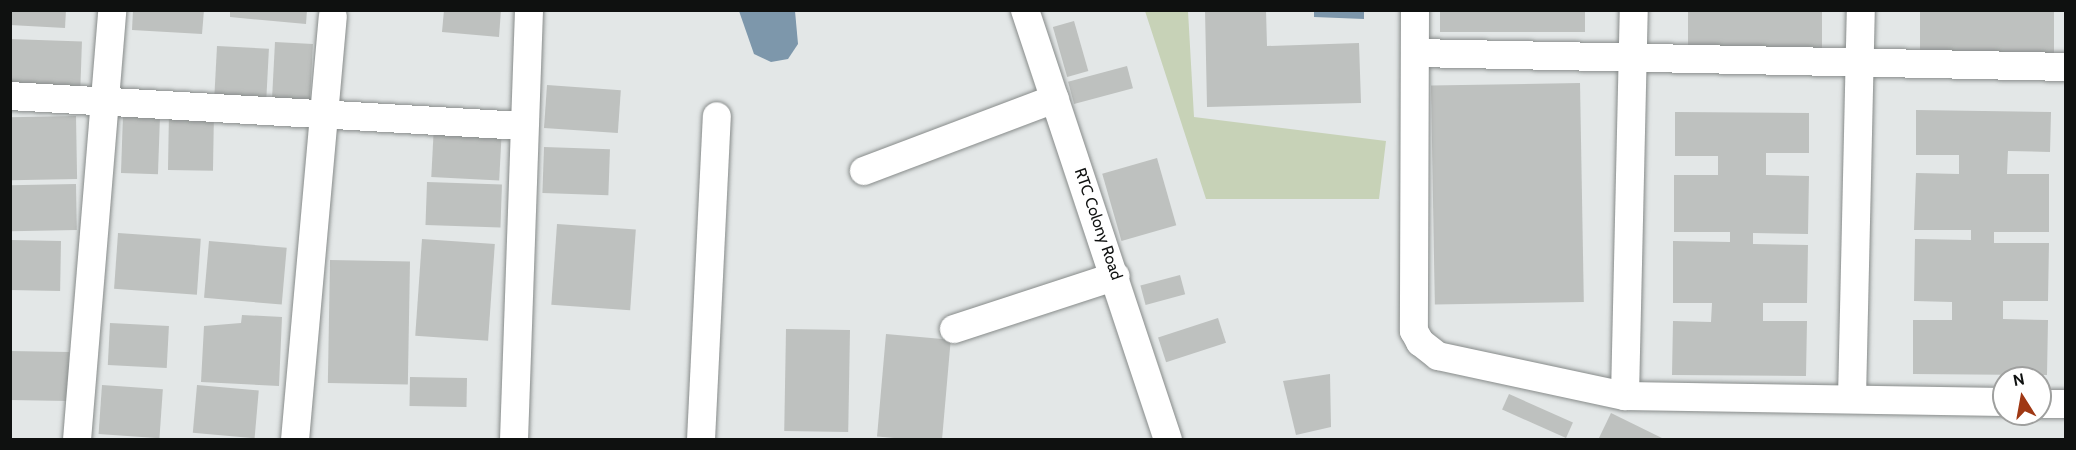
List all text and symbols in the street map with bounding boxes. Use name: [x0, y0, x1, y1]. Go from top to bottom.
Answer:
street label: RTC Colony Road: [1070, 166, 1126, 282]
north arrow: [1992, 366, 2052, 426]
text: N: [2011, 369, 2026, 390]

